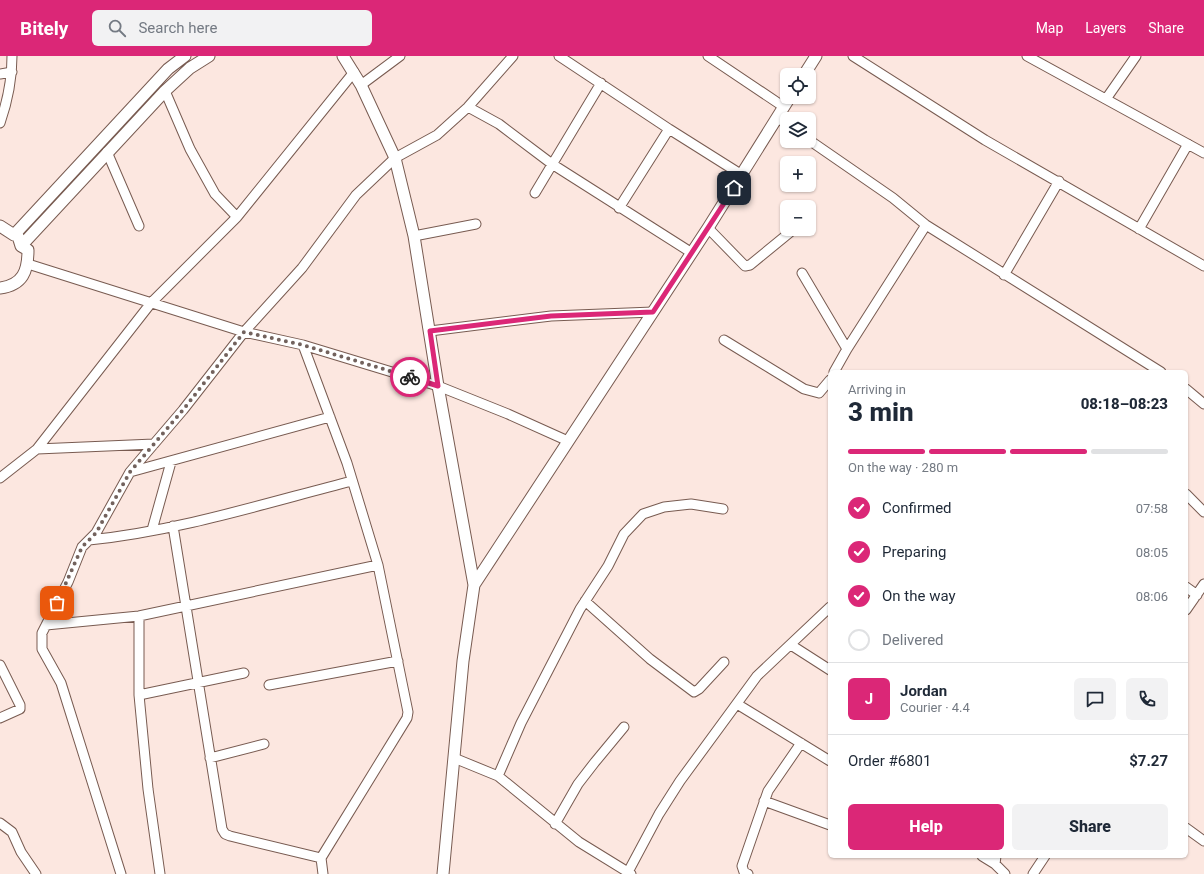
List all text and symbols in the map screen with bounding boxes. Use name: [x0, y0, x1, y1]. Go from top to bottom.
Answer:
search box: [92, 10, 372, 46]
text: Bitely: [20, 17, 68, 40]
icon: search: [106, 17, 128, 39]
text: Search here: [138, 19, 217, 37]
text: Map: [1036, 20, 1063, 36]
text: Layers: [1085, 20, 1126, 36]
text: Share: [1148, 20, 1184, 36]
map controls: [780, 68, 816, 236]
button: locate: [780, 68, 816, 104]
button: layers: [780, 112, 816, 148]
button: +: [780, 156, 816, 192]
pin: [717, 171, 751, 205]
icon: home: [723, 177, 745, 199]
button: −: [780, 200, 816, 236]
courier: [390, 357, 430, 397]
icon: bike: [399, 366, 421, 388]
text: Arriving in: [848, 382, 906, 397]
text: 08:18–08:23: [1081, 395, 1168, 413]
text: 3 min: [848, 397, 914, 427]
text: On the way · 280 m: [848, 460, 958, 475]
icon: check: [848, 497, 870, 519]
text: Confirmed: [882, 499, 952, 517]
text: 07:58: [1136, 501, 1168, 516]
icon: check: [848, 541, 870, 563]
text: Preparing: [882, 543, 946, 561]
text: 08:05: [1136, 545, 1168, 560]
icon: check: [848, 585, 870, 607]
pin: [40, 586, 74, 620]
text: On the way: [882, 587, 956, 605]
text: 08:06: [1136, 589, 1168, 604]
icon: bag: [46, 592, 68, 614]
text: Delivered: [882, 631, 944, 649]
button: chat: [1074, 678, 1116, 720]
button: phone: [1126, 678, 1168, 720]
text: Jordan: [900, 682, 947, 700]
text: J: [865, 690, 873, 708]
text: Courier · 4.4: [900, 700, 970, 715]
text: Order #6801: [848, 752, 931, 770]
text: $7.27: [1129, 752, 1168, 770]
button: Help: [848, 804, 1004, 850]
button: Share: [1012, 804, 1168, 850]

